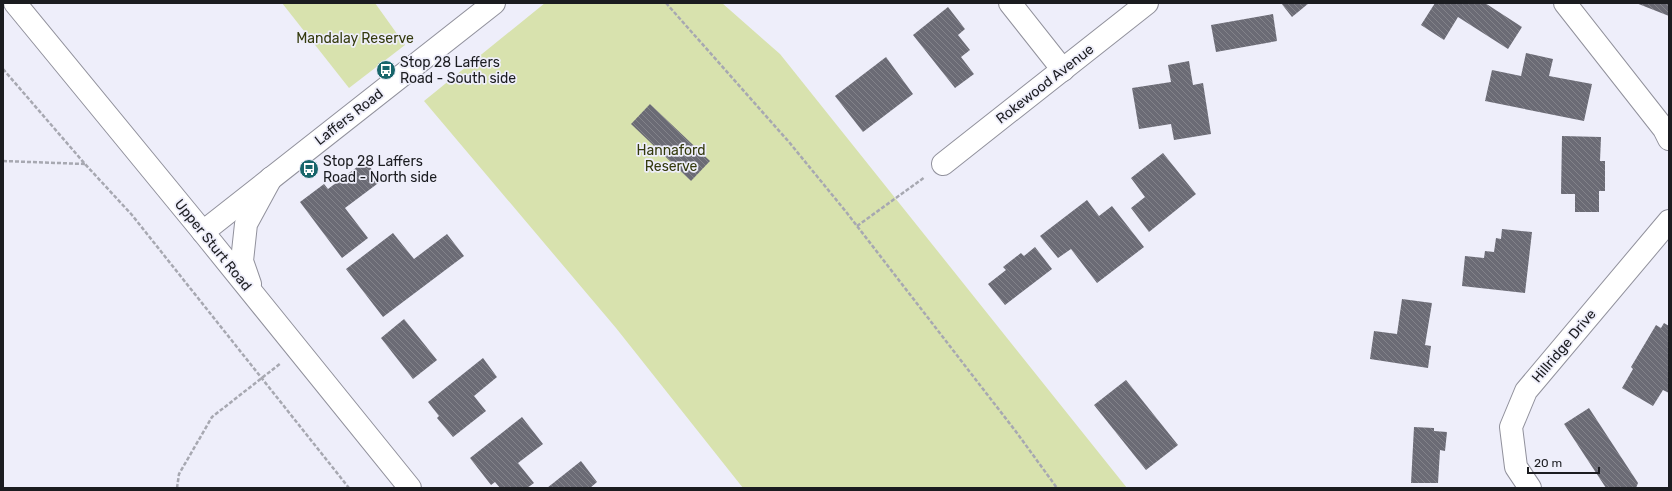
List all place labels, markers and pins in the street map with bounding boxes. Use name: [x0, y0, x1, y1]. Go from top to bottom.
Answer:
place label: Stop 28 Laffers Road - South side: [400, 54, 516, 87]
bus stop icon: Stop 28 Laffers Road - South side: [375, 59, 397, 81]
place label: Stop 28 Laffers Road - North side: [323, 153, 437, 186]
bus stop icon: Stop 28 Laffers Road - North side: [298, 158, 320, 180]

